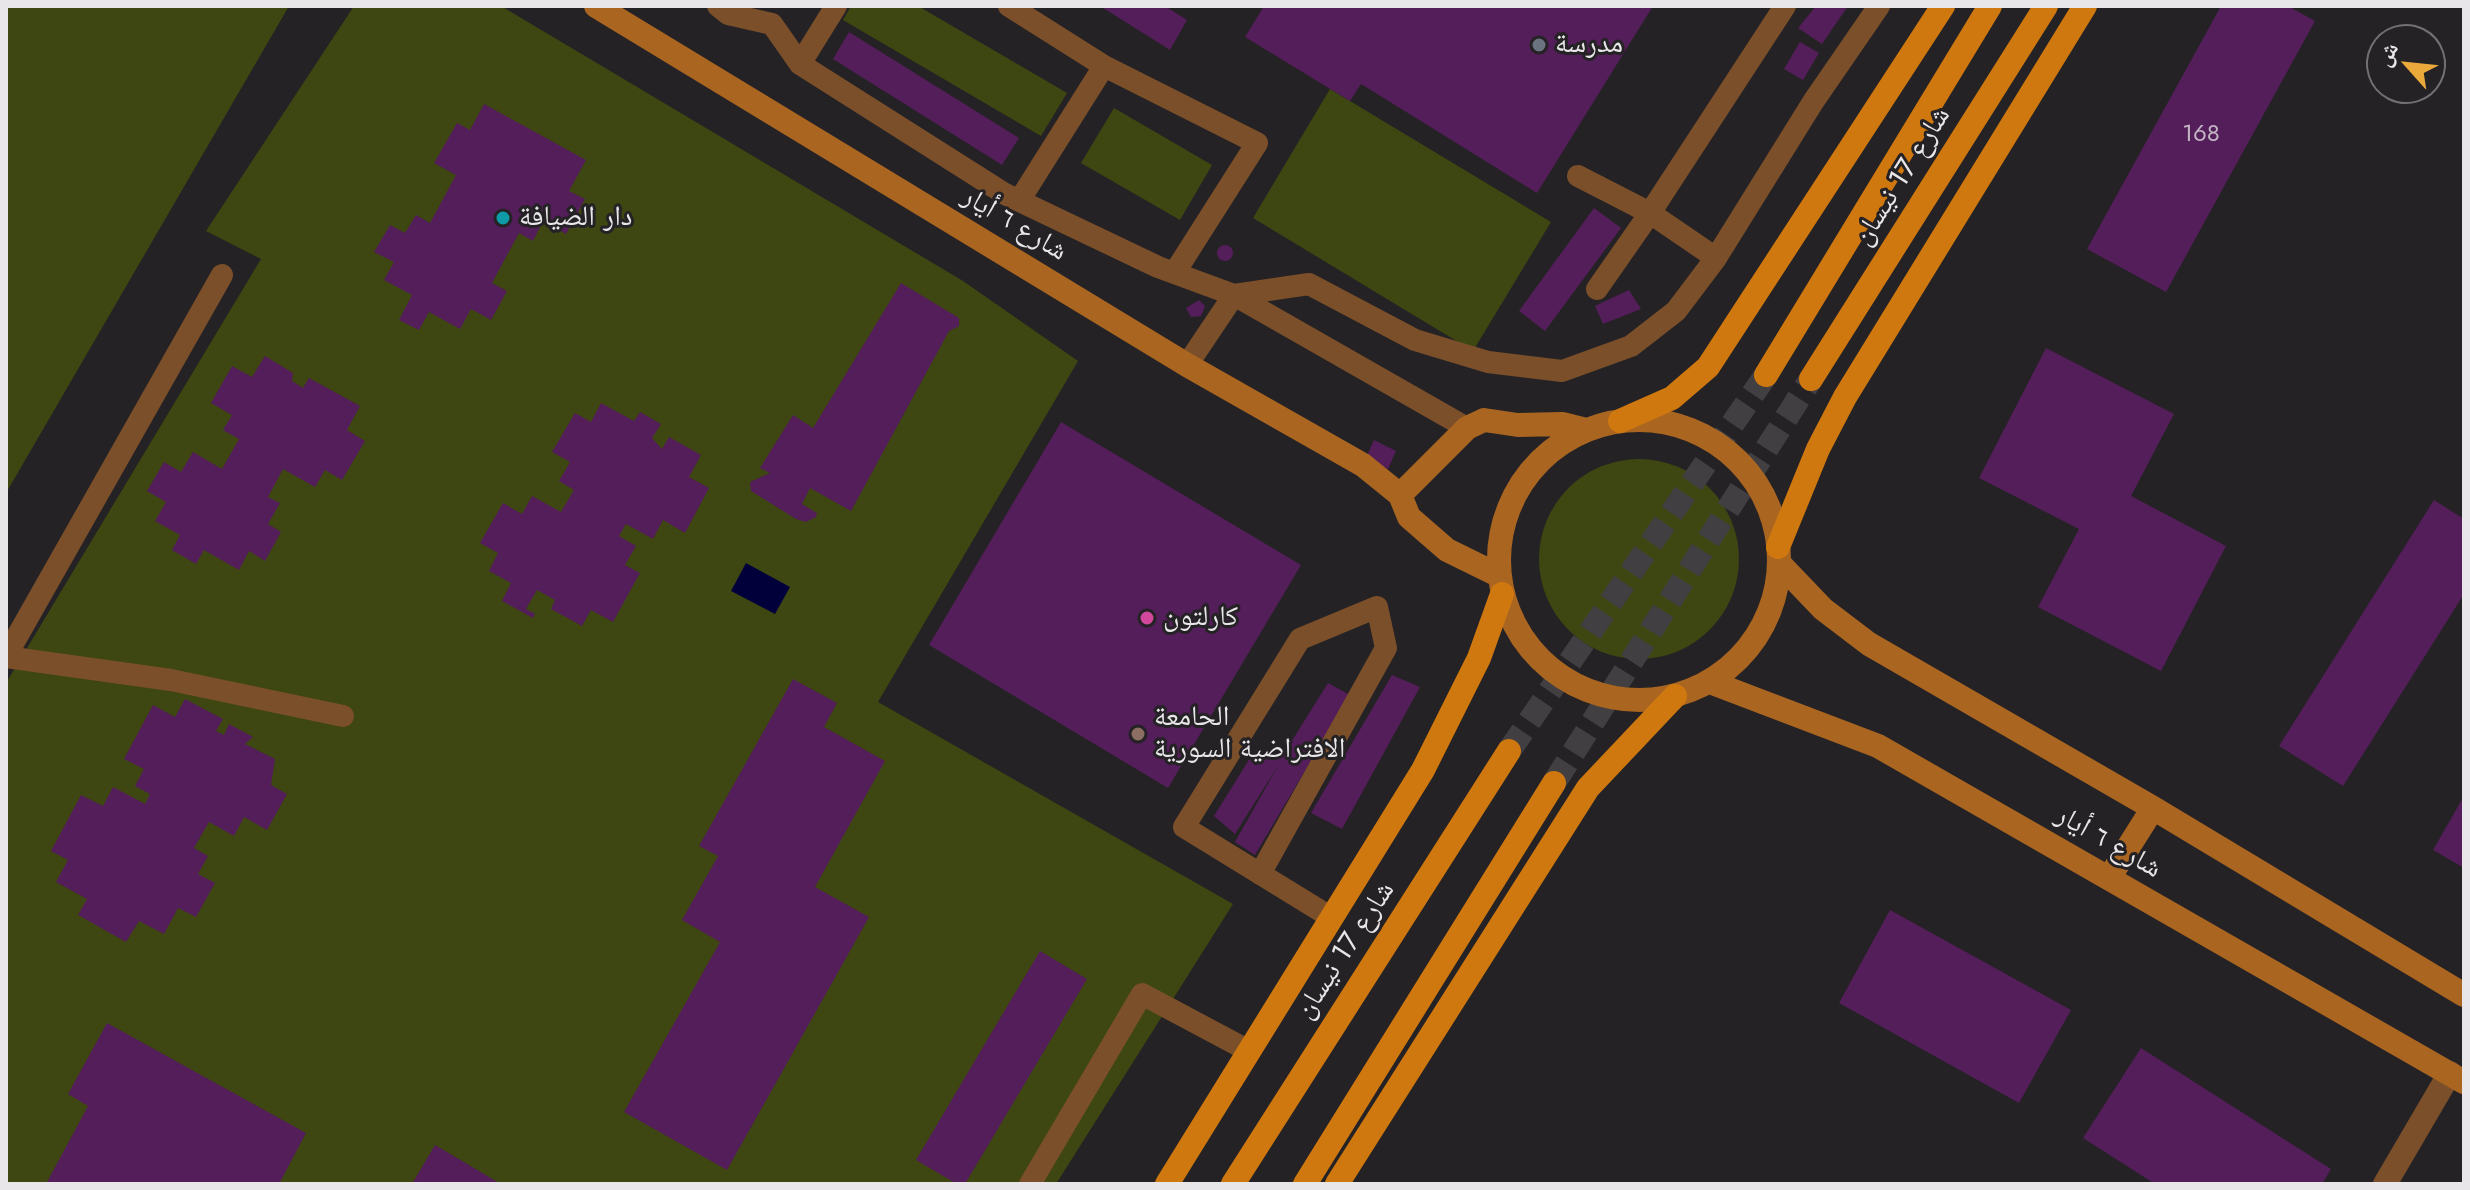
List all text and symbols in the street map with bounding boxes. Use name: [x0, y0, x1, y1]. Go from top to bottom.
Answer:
north arrow: [2366, 24, 2446, 104]
place label: مدرسة: [1555, 28, 1623, 62]
marker: مدرسة: [1530, 36, 1548, 54]
text: ش: [2367, 36, 2406, 72]
street label: شارع 17 نيسان: [1847, 101, 1959, 253]
house number: 168: [2182, 121, 2220, 149]
street label: شارع ٦ أيار: [955, 181, 1073, 269]
place label: دار الضيافة: [519, 201, 632, 235]
marker: دار الضيافة: [494, 209, 512, 227]
place label: كارلتون: [1163, 601, 1238, 635]
marker: كارلتون: [1138, 609, 1156, 627]
place label: الحامعة الافتراضية السورية: [1154, 701, 1345, 767]
marker: الحامعة الافتراضية السورية: [1129, 725, 1147, 743]
street label: شارع ٦ أيار: [2049, 799, 2167, 887]
street label: شارع 17 نيسان: [1289, 876, 1403, 1026]

